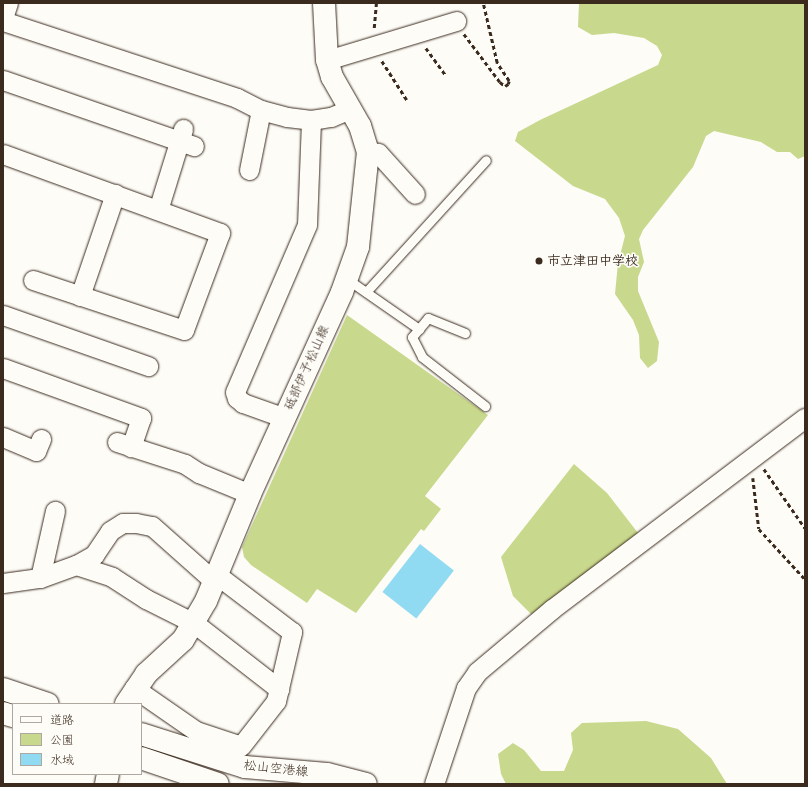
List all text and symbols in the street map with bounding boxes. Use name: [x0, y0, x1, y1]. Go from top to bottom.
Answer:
place label: 市立津田中学校: [547, 253, 638, 269]
marker: 市立津田中学校: [534, 256, 544, 266]
street label: 砥部伊予松山線: [281, 323, 333, 413]
legend: [12, 703, 142, 775]
text: 道路: [50, 713, 74, 728]
text: 公園: [50, 733, 74, 748]
text: 水域: [50, 753, 74, 768]
street label: 松山空港線: [243, 758, 309, 780]

